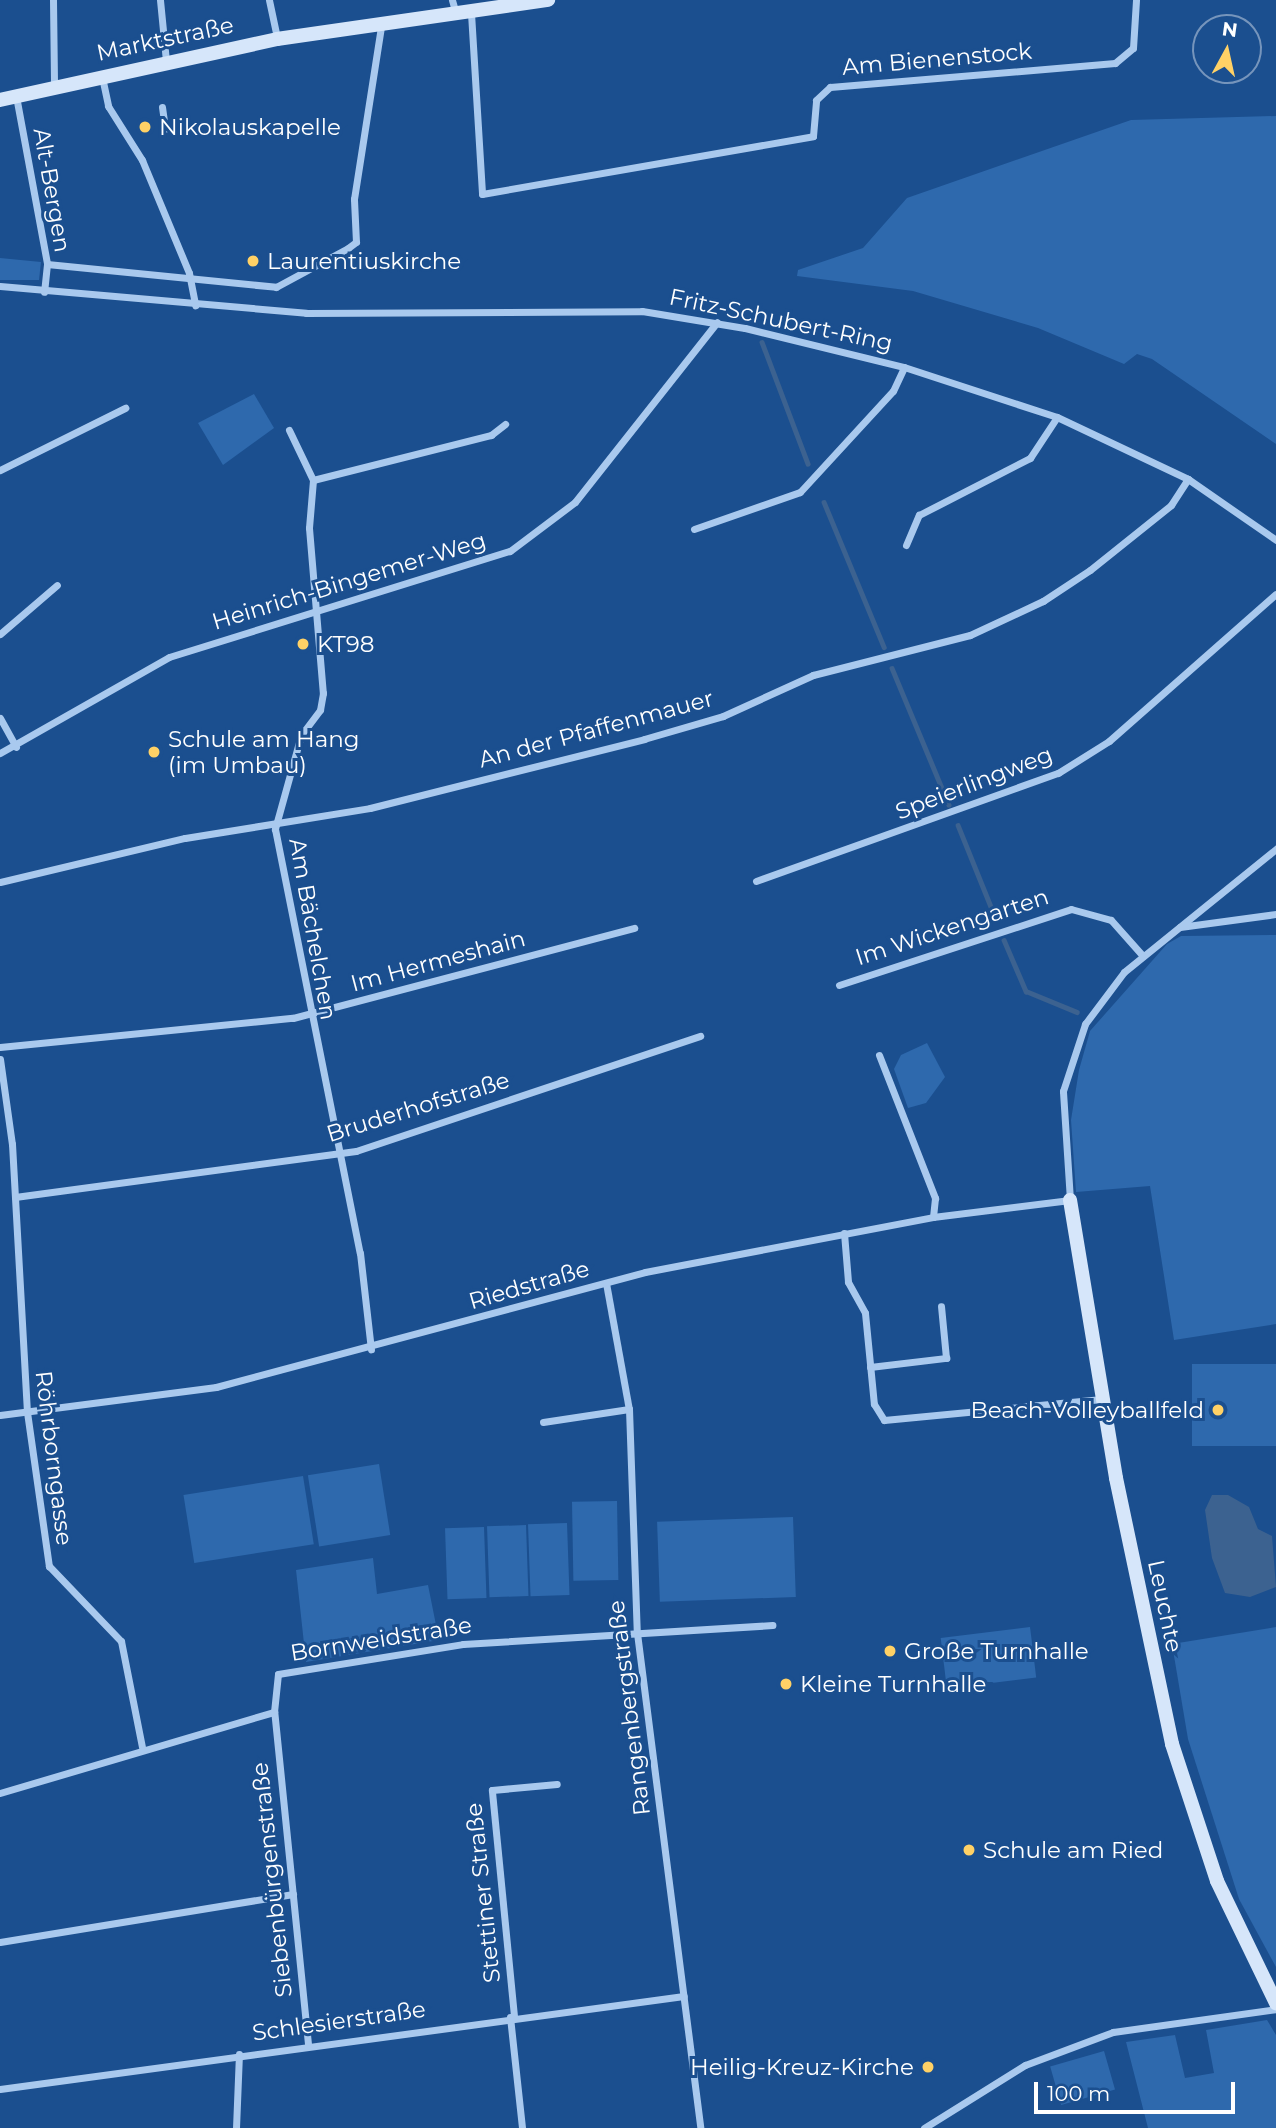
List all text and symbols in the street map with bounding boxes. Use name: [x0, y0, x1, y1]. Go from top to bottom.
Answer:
street label: Marktstraße: [94, 11, 236, 67]
north arrow: [1192, 14, 1262, 84]
text: N: [1221, 17, 1239, 42]
street label: Am Bienenstock: [841, 37, 1033, 81]
place label: Nikolauskapelle: [159, 113, 341, 141]
marker: Nikolauskapelle: [137, 119, 153, 135]
street label: Alt-Bergen: [27, 126, 77, 254]
place label: Laurentiuskirche: [267, 247, 461, 275]
marker: Laurentiuskirche: [245, 253, 261, 269]
street label: Fritz-Schubert-Ring: [667, 283, 895, 357]
street label: Heinrich-Bingemer-Weg: [209, 526, 489, 636]
place label: KT98: [317, 630, 374, 658]
marker: KT98: [295, 636, 311, 652]
street label: An der Pfaffenmauer: [476, 684, 716, 774]
place label: Schule am Hang (im Umbau): [168, 725, 360, 779]
street label: Speierlingweg: [892, 740, 1056, 826]
marker: Schule am Hang (im Umbau): [146, 744, 162, 760]
street label: Am Bächelchen: [283, 836, 343, 1022]
street label: Im Wickengarten: [852, 883, 1052, 971]
street label: Im Hermeshain: [348, 924, 528, 998]
street label: Bruderhofstraße: [323, 1066, 513, 1148]
street label: Riedstraße: [466, 1255, 592, 1315]
street label: Röhrborngasse: [30, 1369, 78, 1547]
place label: Beach-Volleyballfeld: [970, 1396, 1204, 1424]
marker: Beach-Volleyballfeld: [1210, 1402, 1226, 1418]
street label: Leuchte: [1142, 1557, 1188, 1655]
street label: Rangenbergstraße: [602, 1599, 656, 1817]
street label: Bornweidstraße: [288, 1611, 474, 1667]
place label: Große Turnhalle: [904, 1637, 1089, 1665]
marker: Große Turnhalle: [882, 1643, 898, 1659]
place label: Kleine Turnhalle: [800, 1670, 986, 1698]
marker: Kleine Turnhalle: [778, 1676, 794, 1692]
street label: Siebenbürgenstraße: [246, 1761, 298, 1999]
street label: Stettiner Straße: [460, 1802, 506, 1984]
place label: Schule am Ried: [983, 1836, 1163, 1864]
marker: Schule am Ried: [961, 1842, 977, 1858]
street label: Schlesierstraße: [251, 1995, 427, 2047]
place label: Heilig-Kreuz-Kirche: [690, 2053, 914, 2081]
marker: Heilig-Kreuz-Kirche: [920, 2059, 936, 2075]
scale bar: [1038, 2068, 1239, 2112]
text: 100 m: [1047, 2081, 1110, 2106]

